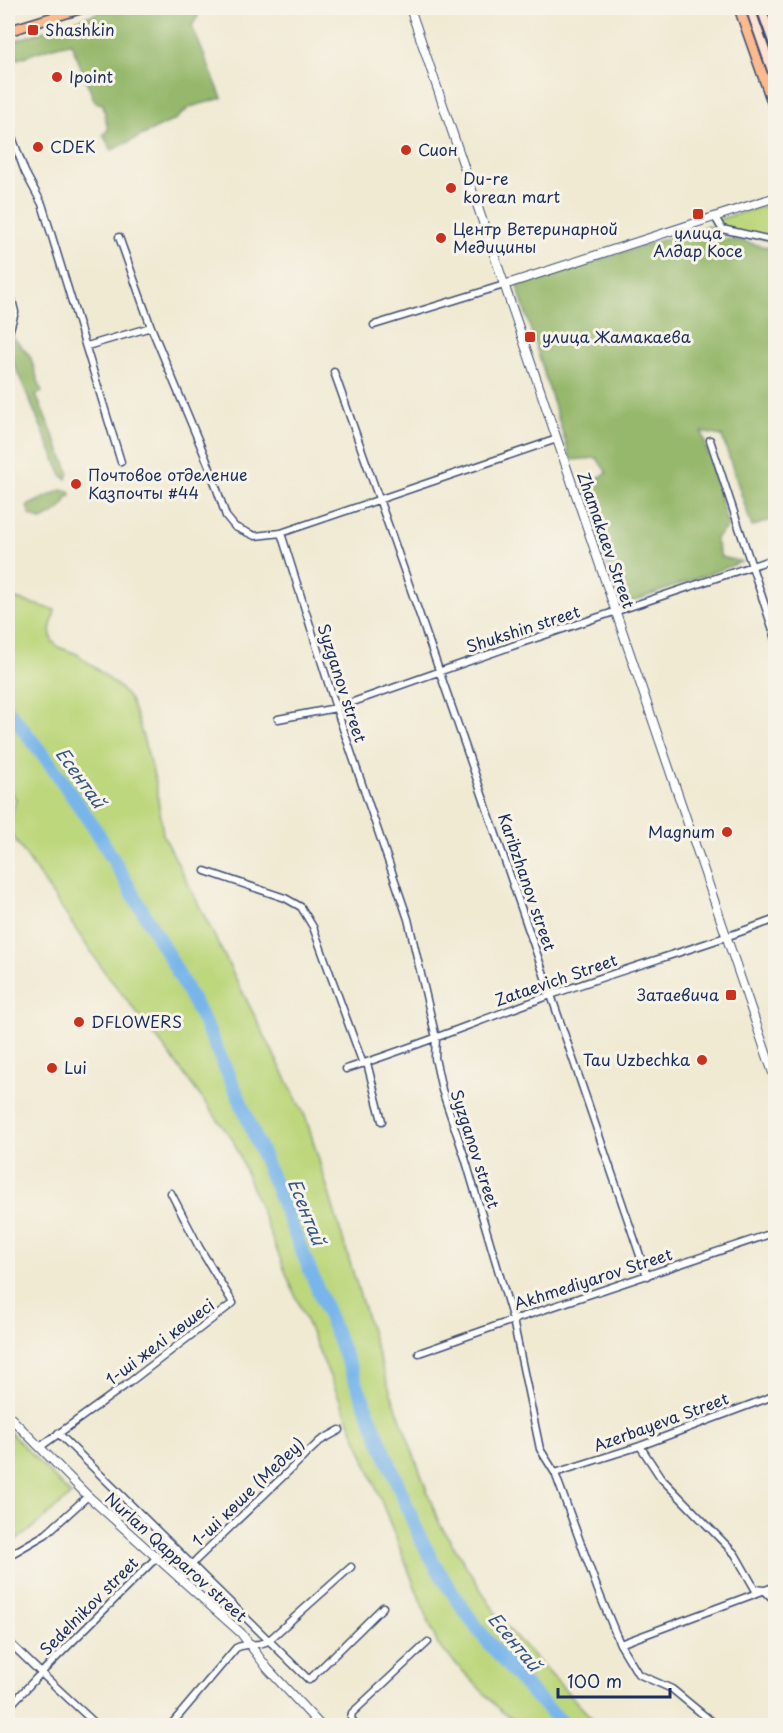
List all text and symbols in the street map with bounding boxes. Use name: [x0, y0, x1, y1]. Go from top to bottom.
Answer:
place label: Shashkin: [45, 17, 115, 41]
marker: Shashkin: [26, 23, 40, 37]
place label: Ipoint: [69, 64, 114, 88]
marker: Ipoint: [50, 70, 64, 84]
place label: CDEK: [50, 134, 96, 158]
place label: Сион: [418, 137, 458, 161]
marker: CDEK: [31, 140, 45, 154]
marker: Сион: [399, 143, 413, 157]
place label: Du-re korean mart: [463, 166, 560, 208]
marker: Du-re korean mart: [444, 181, 458, 195]
marker: улица Алдар Косе: [691, 207, 705, 221]
place label: Центр Ветеринарной Медицины: [453, 216, 618, 258]
place label: улица Алдар Косе: [653, 220, 743, 262]
marker: Центр Ветеринарной Медицины: [434, 231, 448, 245]
place label: улица Жамакаева: [542, 324, 691, 348]
marker: улица Жамакаева: [523, 330, 537, 344]
place label: Почтовое отделение Казпочты #44: [88, 462, 248, 504]
street label: Zhamakaev Street: [572, 468, 642, 612]
marker: Почтовое отделение Казпочты #44: [69, 477, 83, 491]
street label: Shukshin street: [463, 598, 583, 658]
street label: Syzganov street: [312, 620, 374, 746]
water label: Есентай: [50, 741, 114, 815]
street label: Karibzhanov street: [493, 810, 563, 954]
place label: Magnum: [648, 819, 715, 843]
marker: Magnum: [720, 825, 734, 839]
street label: Zataevich Street: [491, 947, 621, 1011]
place label: Затаевича: [637, 982, 719, 1006]
marker: Затаевича: [724, 988, 738, 1002]
place label: DFLOWERS: [91, 1009, 182, 1033]
marker: DFLOWERS: [72, 1015, 86, 1029]
place label: Tau Uzbechka: [583, 1047, 690, 1071]
marker: Tau Uzbechka: [695, 1053, 709, 1067]
place label: Lui: [64, 1055, 87, 1079]
marker: Lui: [45, 1061, 59, 1075]
street label: Syzganov street: [445, 1086, 507, 1212]
water label: Есентай: [282, 1174, 334, 1251]
street label: Akhmediyarov Street: [510, 1241, 675, 1315]
street label: 1-ші желі көшесі: [100, 1292, 219, 1390]
street label: Azerbayeva Street: [590, 1385, 732, 1457]
street label: 1-ші көше (Медеу): [186, 1431, 309, 1551]
street label: Nurlan Qapparov street: [100, 1486, 253, 1627]
street label: Sedelnikov street: [34, 1550, 143, 1660]
water label: Есентай: [482, 1606, 549, 1678]
scale bar: [558, 1661, 670, 1699]
text: 100 m: [567, 1667, 622, 1694]

